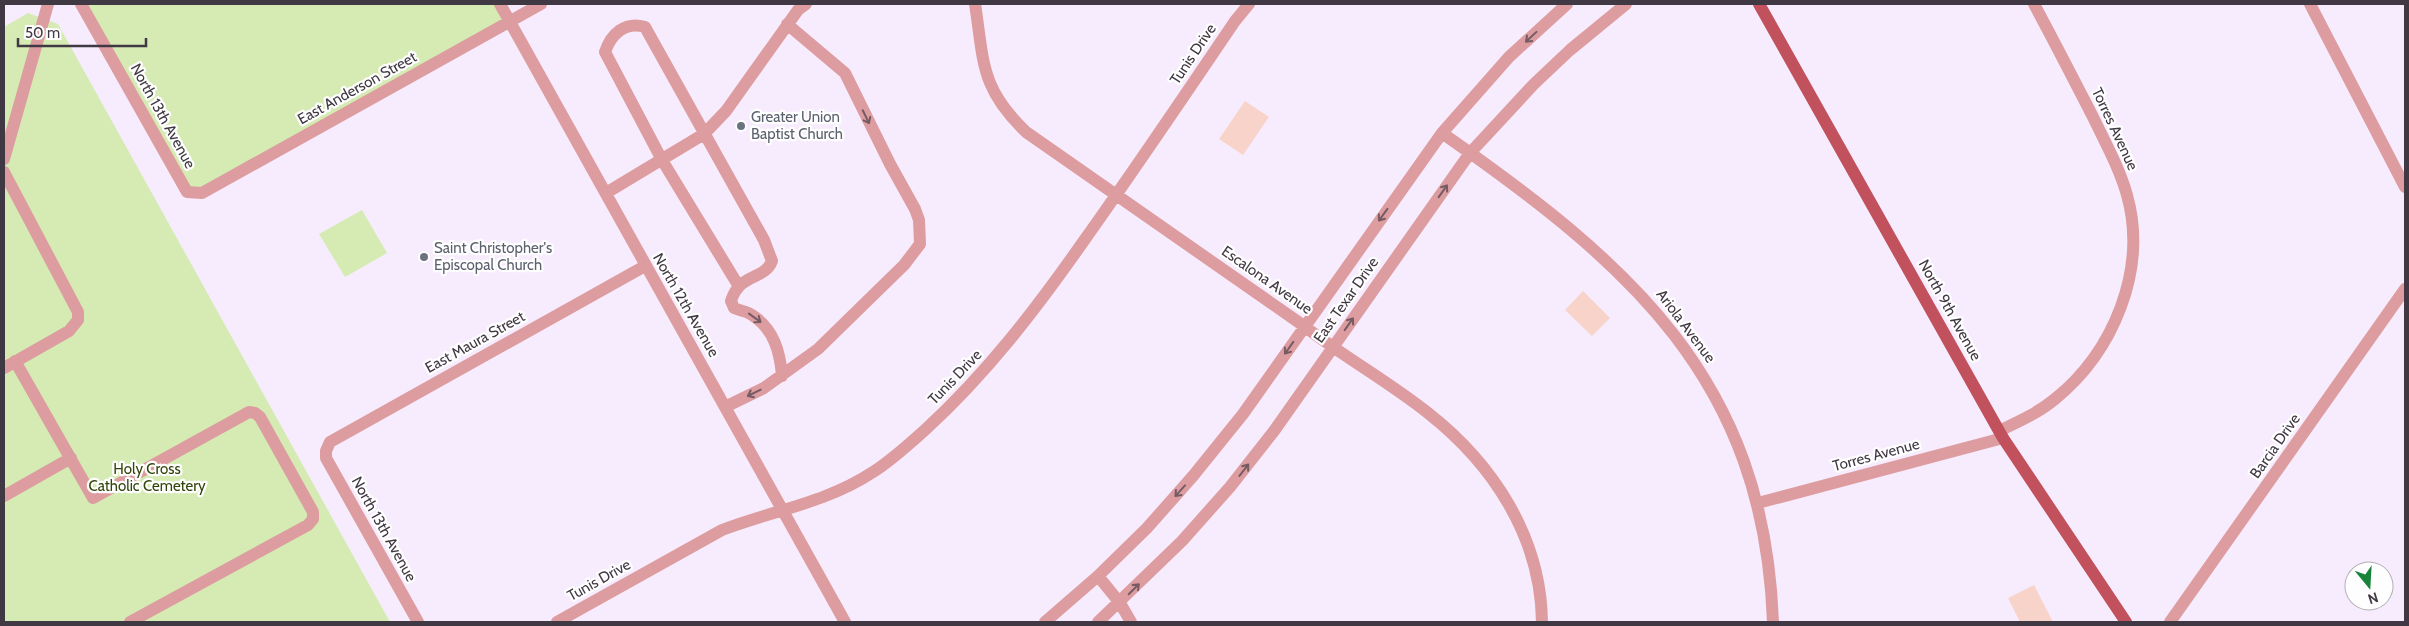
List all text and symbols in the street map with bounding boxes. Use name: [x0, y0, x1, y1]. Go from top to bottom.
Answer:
scale bar: [18, 15, 145, 47]
street label: Tunis Drive: [1166, 20, 1220, 88]
text: 50 m: [25, 24, 60, 42]
one-way arrow: [1525, 31, 1538, 43]
street label: East Anderson Street: [294, 48, 420, 128]
street label: North 13th Avenue: [127, 60, 199, 172]
street label: Torres Avenue: [2088, 85, 2142, 173]
place label: Greater Union Baptist Church: [751, 108, 843, 143]
one-way arrow: [862, 109, 871, 124]
marker: Greater Union Baptist Church: [735, 120, 747, 132]
one-way arrow: [1438, 184, 1448, 198]
one-way arrow: [1378, 208, 1388, 222]
place label: Saint Christopher's Episcopal Church: [434, 239, 552, 274]
street label: Escalona Avenue: [1218, 242, 1316, 318]
street label: North 12th Avenue: [649, 250, 723, 360]
marker: Saint Christopher's Episcopal Church: [418, 251, 430, 263]
street label: East Texar Drive: [1310, 253, 1382, 346]
street label: North 9th Avenue: [1915, 256, 1985, 364]
street label: Ariola Avenue: [1653, 286, 1720, 366]
street label: East Maura Street: [422, 307, 528, 377]
one-way arrow: [748, 313, 762, 323]
one-way arrow: [1344, 317, 1354, 331]
one-way arrow: [1284, 340, 1294, 354]
street label: Tunis Drive: [924, 346, 986, 408]
one-way arrow: [747, 389, 762, 398]
street label: Barcia Drive: [2246, 410, 2304, 482]
street label: Torres Avenue: [1831, 435, 1922, 475]
park label: Holy Cross Catholic Cemetery: [88, 460, 206, 495]
one-way arrow: [1238, 463, 1249, 476]
street label: North 13th Avenue: [348, 473, 420, 585]
one-way arrow: [1174, 484, 1186, 497]
street label: Tunis Drive: [564, 555, 634, 605]
north arrow: [2344, 561, 2394, 611]
one-way arrow: [1128, 583, 1140, 595]
text: N: [2366, 588, 2381, 608]

